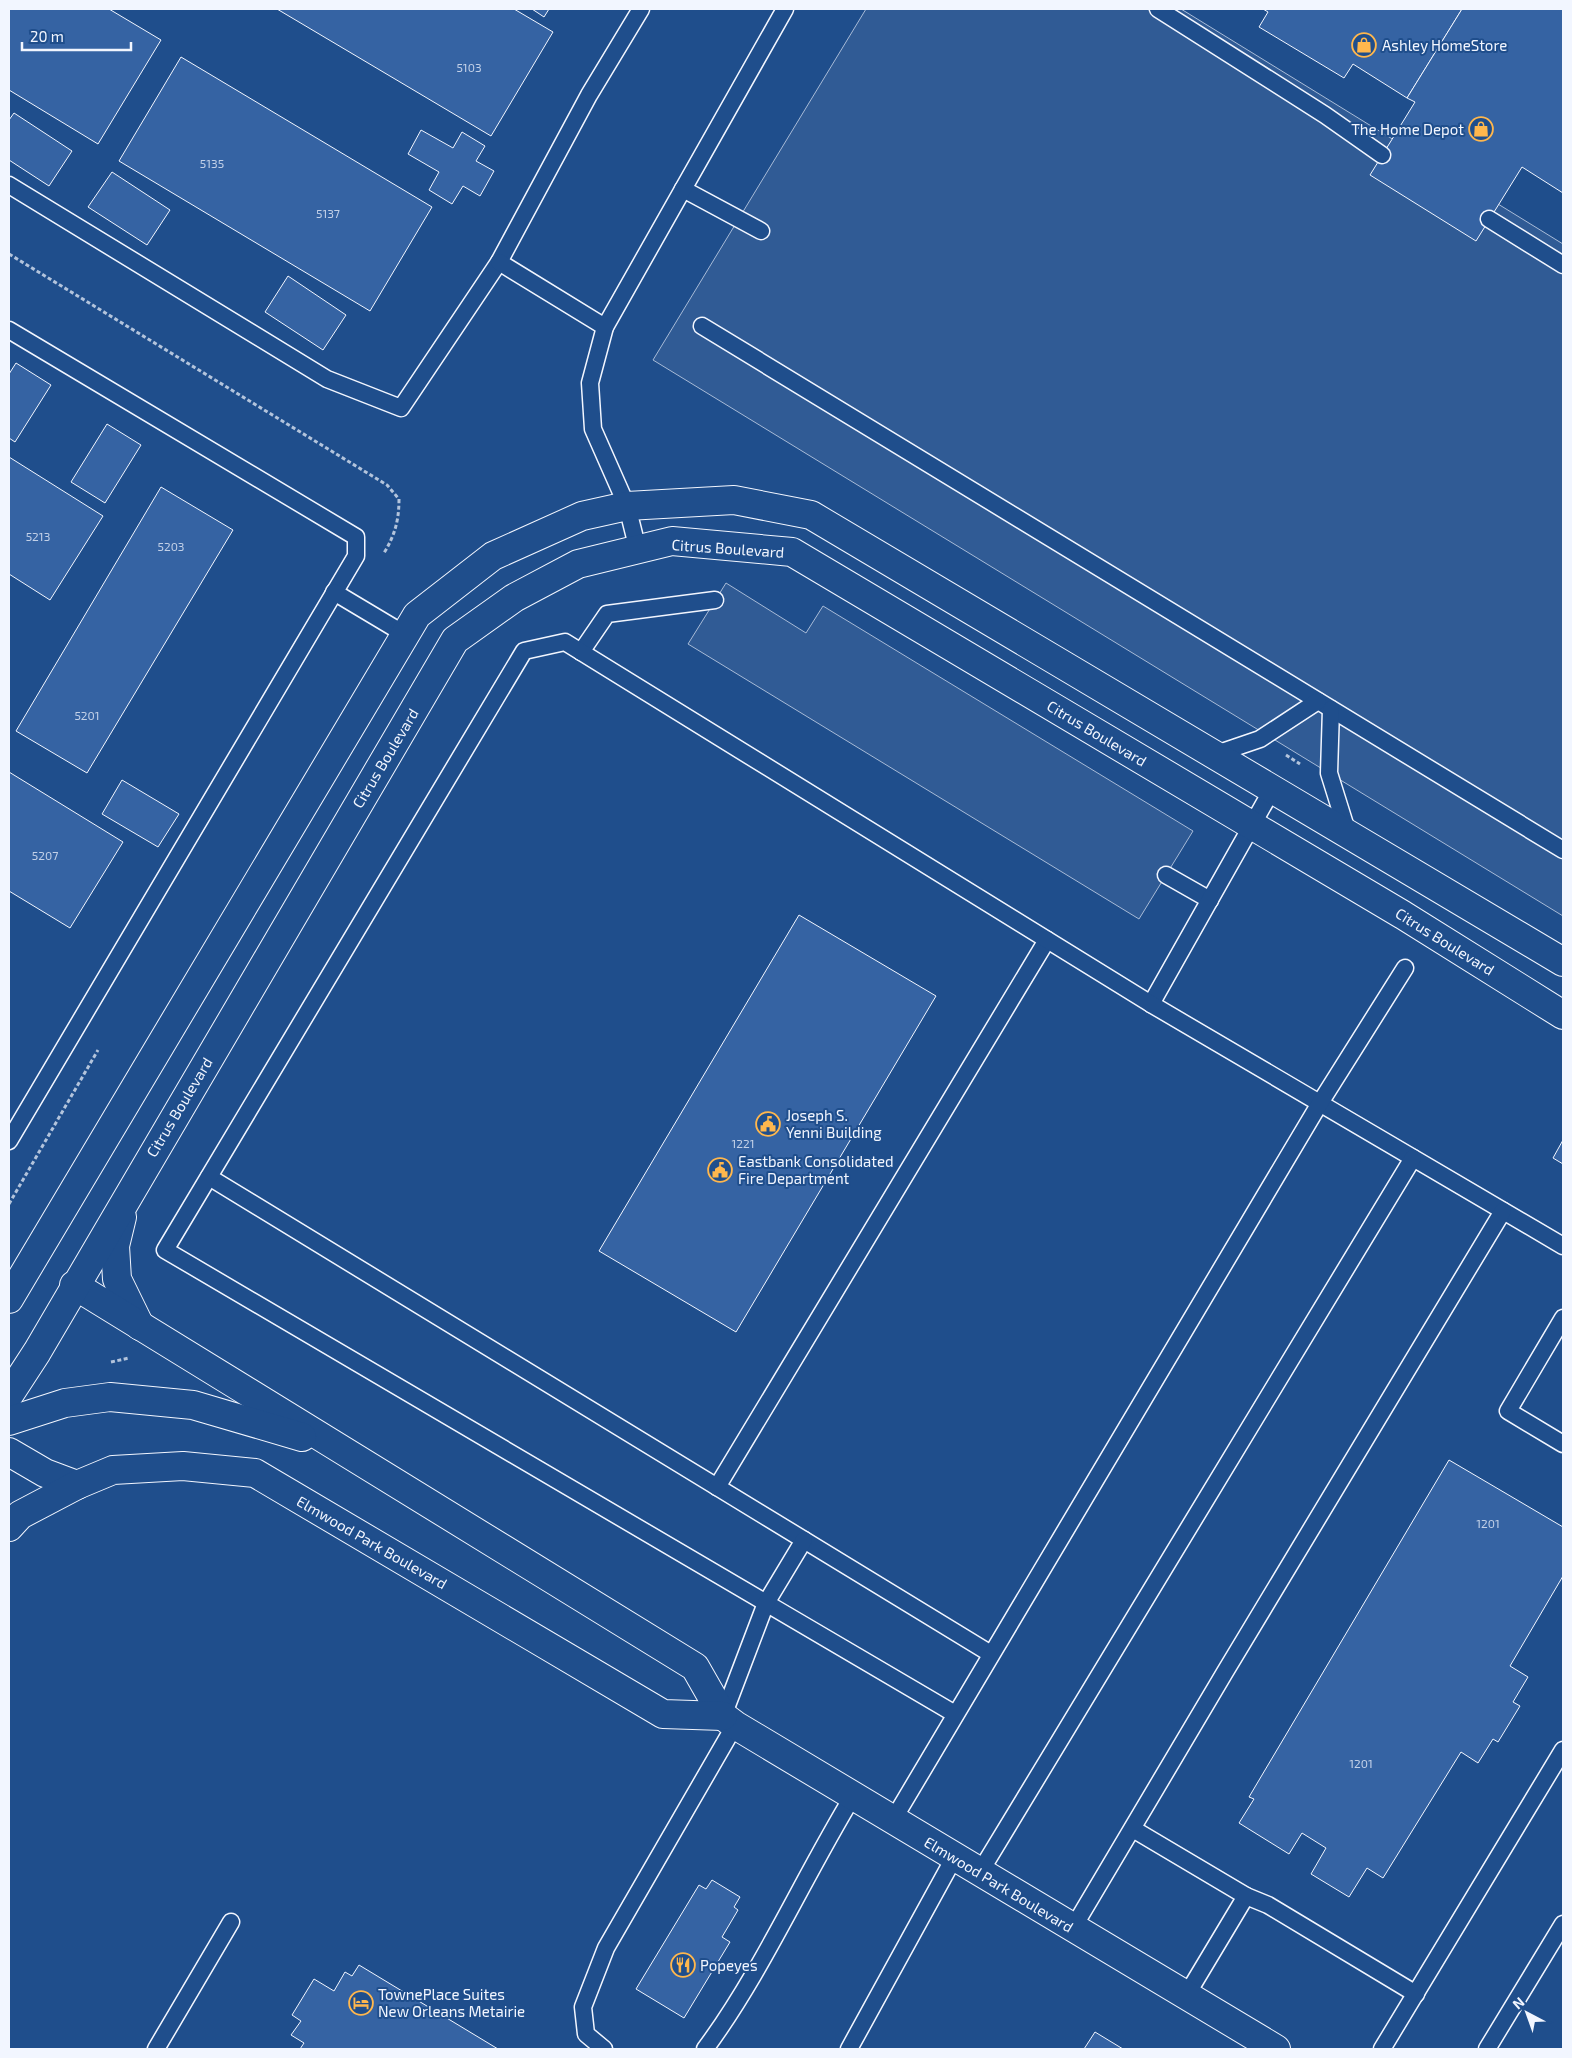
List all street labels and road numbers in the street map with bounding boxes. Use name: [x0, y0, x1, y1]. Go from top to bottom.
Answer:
street label: Citrus Boulevard: [671, 535, 785, 561]
street label: Citrus Boulevard: [1044, 696, 1150, 770]
street label: Citrus Boulevard: [348, 705, 422, 811]
street label: Citrus Boulevard: [1392, 903, 1498, 979]
street label: Citrus Boulevard: [142, 1054, 216, 1160]
street label: Elmwood Park Boulevard: [294, 1492, 450, 1592]
street label: Elmwood Park Boulevard: [921, 1832, 1077, 1936]

